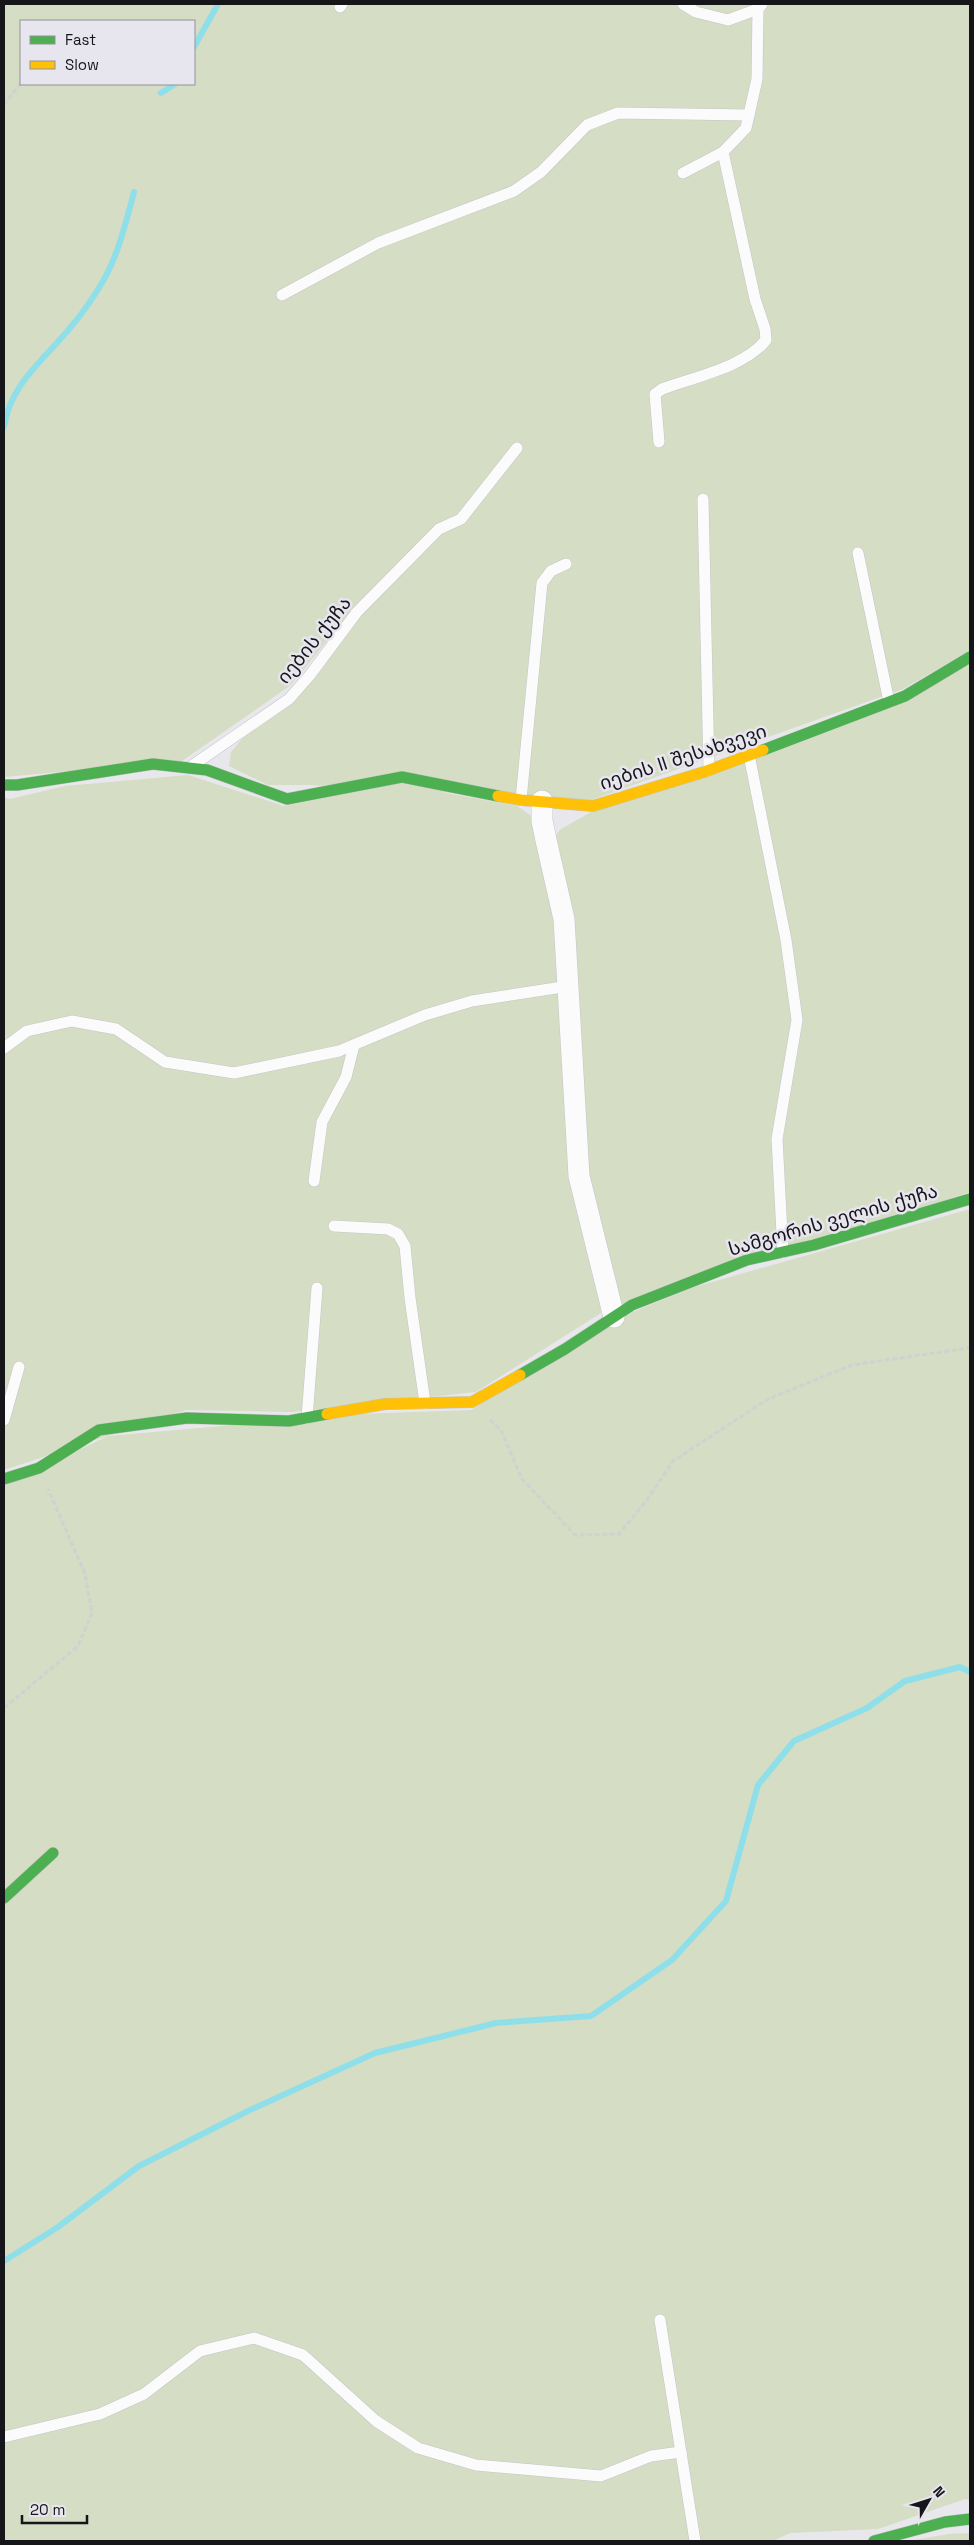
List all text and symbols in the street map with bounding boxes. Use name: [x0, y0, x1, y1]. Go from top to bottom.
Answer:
legend: [20, 20, 195, 85]
text: Fast: [65, 30, 96, 49]
text: Slow: [65, 55, 99, 74]
street label: იების ქუჩა: [271, 591, 357, 689]
street label: იების II შესახვევი: [596, 718, 770, 796]
street label: სამგორის ველის ქუჩა: [726, 1178, 940, 1262]
north arrow: [904, 2475, 954, 2525]
text: N: [929, 2483, 949, 2501]
scale bar: [22, 2492, 88, 2524]
text: 20 m: [30, 2500, 65, 2519]

